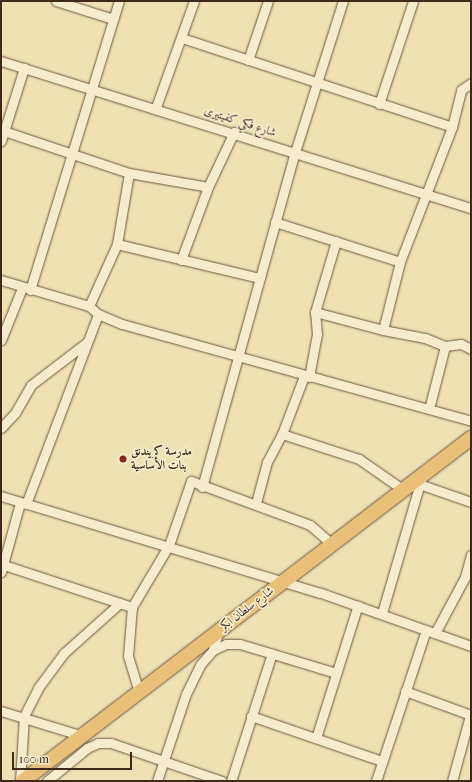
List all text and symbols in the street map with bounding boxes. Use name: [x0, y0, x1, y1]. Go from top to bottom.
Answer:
street label: شارع فكي كفيتيرى: [202, 104, 278, 140]
place label: مدرسة كريندنق بنات الأساسية: [131, 445, 192, 473]
marker: مدرسة كريندنق بنات الأساسية: [118, 454, 128, 464]
street label: شارع سلطان ابكر: [217, 584, 277, 634]
scale bar: [14, 744, 134, 770]
text: 100 m: [19, 752, 49, 766]

